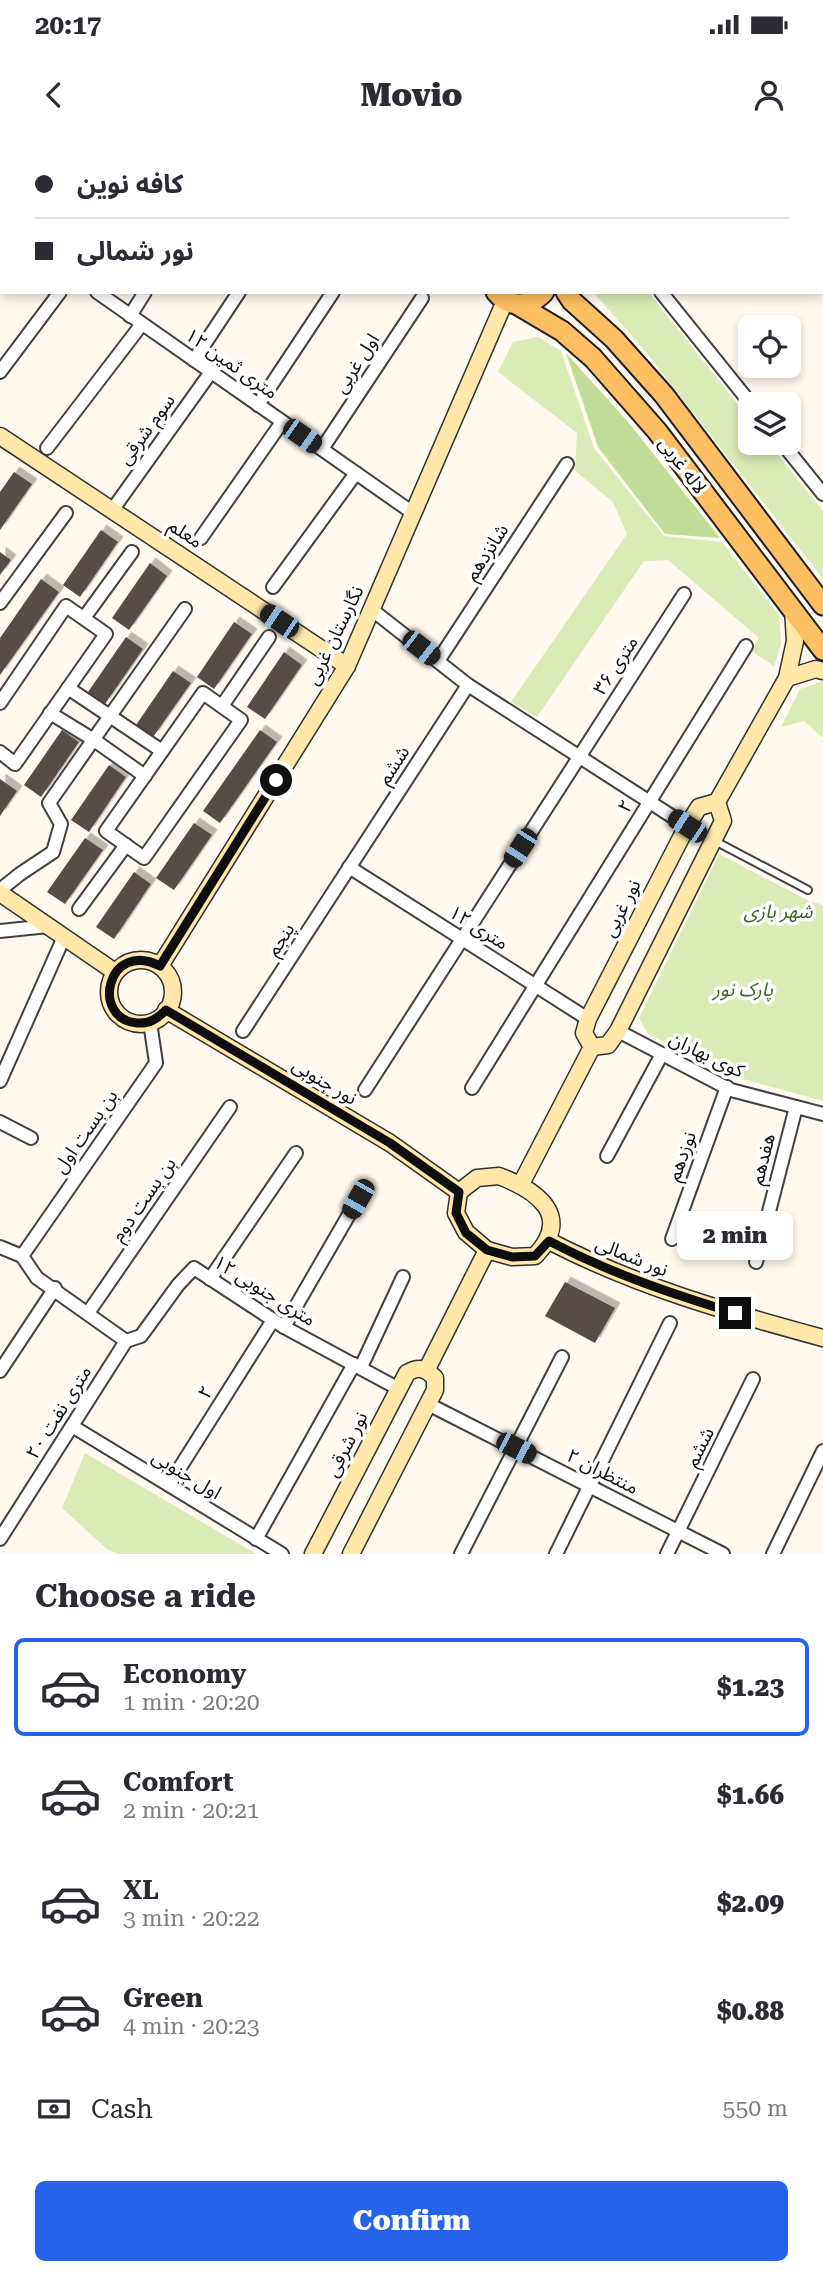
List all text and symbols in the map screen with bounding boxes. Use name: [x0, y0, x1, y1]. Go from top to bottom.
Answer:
text: 20:17: [35, 10, 101, 40]
icon: back: [35, 76, 73, 114]
text: Movio: [360, 76, 463, 114]
icon: person: [750, 76, 788, 114]
text: کافه نوین: [77, 169, 183, 199]
text: نور شمالی: [77, 236, 194, 266]
map controls: [738, 315, 801, 455]
button: locate: [738, 315, 801, 378]
street label: ۱۲ متری ثمین: [181, 323, 283, 404]
street label: اول غربی: [329, 329, 384, 397]
street label: سوم شرقی: [113, 389, 182, 471]
button: layers: [738, 392, 801, 455]
car: [279, 415, 326, 457]
street label: لاله غربی: [654, 432, 712, 498]
street label: معلم: [163, 514, 207, 556]
street label: شانزدهم: [460, 520, 516, 587]
street label: نگارستان غربی: [301, 582, 368, 689]
car: [256, 601, 303, 641]
car: [398, 627, 445, 669]
street label: ۳۶ متری: [588, 632, 643, 699]
street label: ششم: [372, 742, 417, 791]
route start: [260, 764, 292, 796]
street label: ۲: [613, 796, 638, 817]
car: [664, 806, 711, 846]
car: [500, 825, 541, 871]
street label: نور غربی: [597, 876, 646, 941]
street label: ۱۲ متری: [445, 900, 513, 955]
park label: شهر بازی: [744, 900, 814, 923]
street label: پنجم: [261, 918, 302, 962]
park label: پارک نور: [711, 978, 773, 1002]
street label: کوی بهاران: [666, 1026, 749, 1083]
street label: نور جنوبی: [288, 1053, 361, 1110]
street label: بن بست اول: [48, 1085, 123, 1178]
street label: نوزدهم: [662, 1128, 704, 1185]
street label: هفدهم: [745, 1131, 783, 1188]
street label: بن بست دوم: [106, 1153, 183, 1247]
car: [339, 1176, 378, 1222]
callout: 2 min: [677, 1212, 793, 1260]
text: 2 min: [703, 1222, 767, 1249]
street label: نور شمالی: [592, 1232, 671, 1281]
street label: ۱۲ متری جنوبی: [209, 1250, 320, 1331]
route end: [719, 1297, 751, 1329]
street label: ۲۰ متری نفت: [21, 1361, 96, 1463]
street label: ۲: [193, 1382, 218, 1403]
street label: نور شرقی: [320, 1408, 373, 1481]
street label: ششم: [680, 1423, 722, 1472]
car: [493, 1429, 540, 1467]
street label: منتظران ۲: [563, 1444, 642, 1499]
street label: اول جنوبی: [148, 1445, 226, 1504]
text: Choose a ride: [35, 1577, 256, 1615]
icon: car: [39, 1656, 102, 1719]
text: Economy: [123, 1659, 246, 1689]
text: $1.23: [717, 1672, 784, 1702]
text: 1 min · 20:20: [123, 1689, 260, 1716]
icon: car: [39, 1764, 102, 1827]
text: Comfort: [123, 1767, 233, 1797]
text: $1.66: [717, 1780, 784, 1810]
text: 2 min · 20:21: [123, 1797, 260, 1824]
icon: car: [39, 1872, 102, 1935]
text: XL: [123, 1875, 159, 1905]
text: $2.09: [717, 1888, 784, 1918]
text: 3 min · 20:22: [123, 1905, 260, 1932]
icon: car: [39, 1980, 102, 2043]
text: Green: [123, 1983, 203, 2013]
text: $0.88: [717, 1996, 784, 2026]
text: 4 min · 20:23: [123, 2013, 260, 2040]
icon: cash: [35, 2090, 73, 2128]
text: Cash: [91, 2094, 153, 2124]
text: 550 m: [723, 2095, 788, 2122]
button: Confirm: [35, 2181, 788, 2261]

